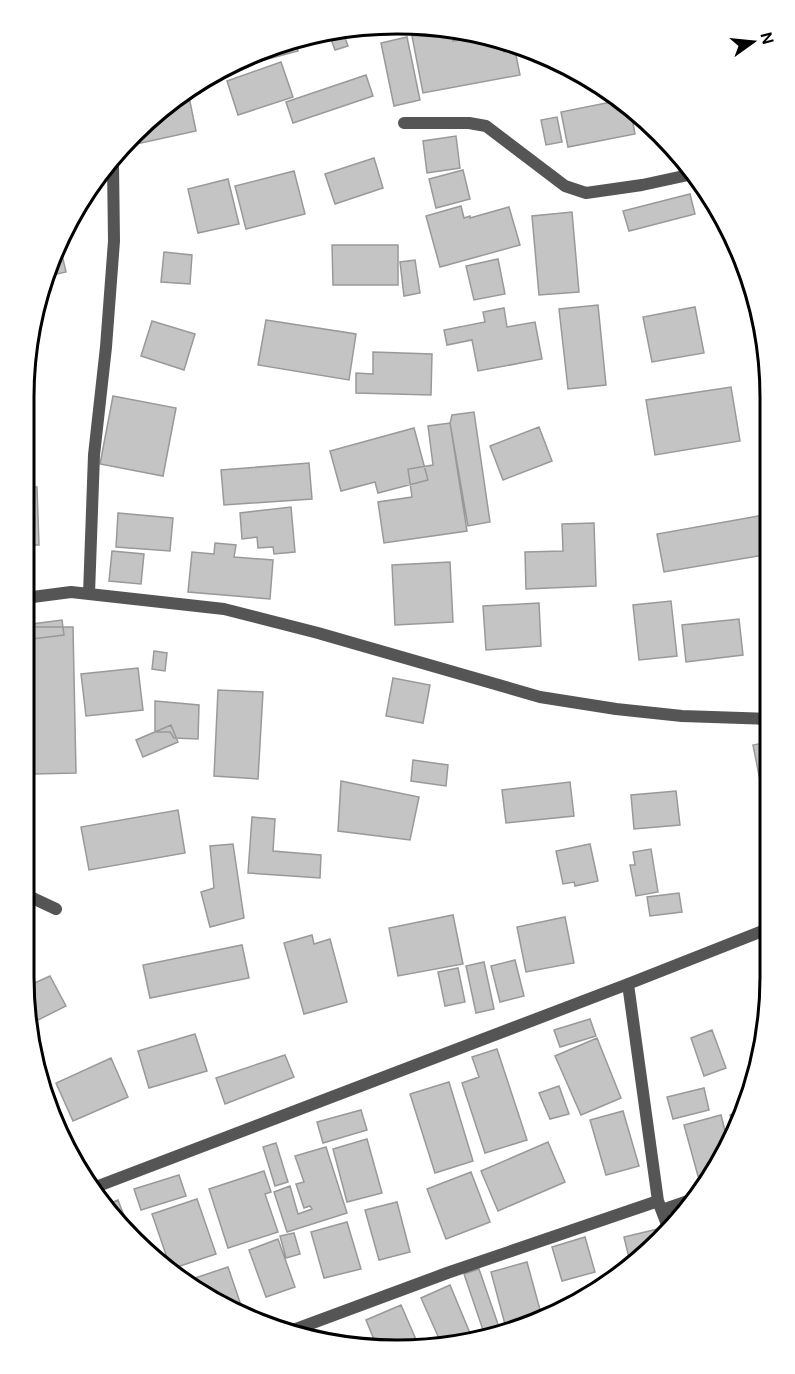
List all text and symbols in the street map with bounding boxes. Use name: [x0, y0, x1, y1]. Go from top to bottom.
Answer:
north arrow: [723, 12, 783, 72]
text: N: [755, 30, 779, 47]

